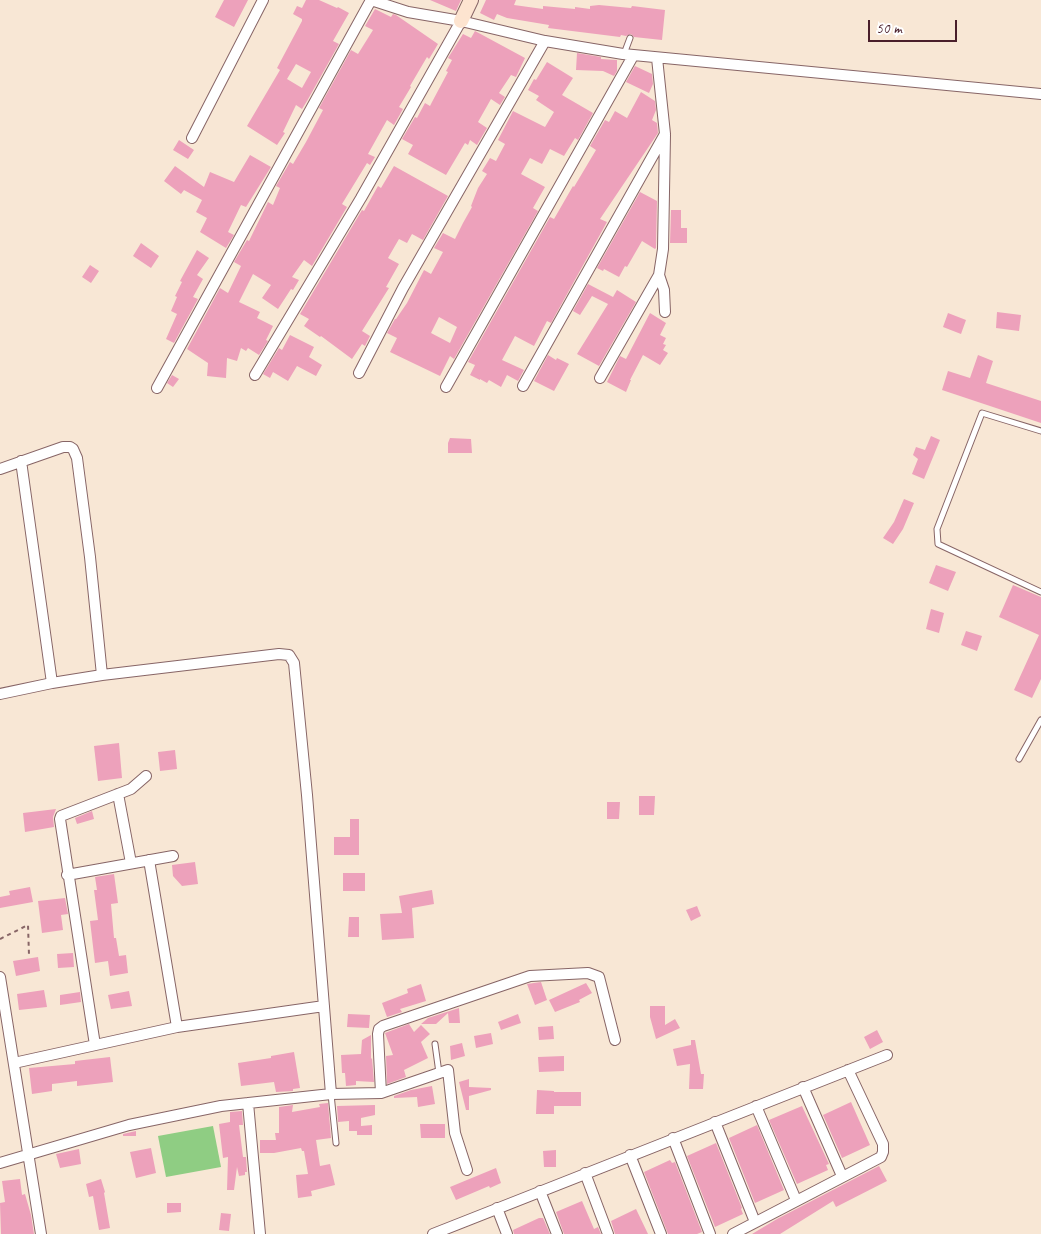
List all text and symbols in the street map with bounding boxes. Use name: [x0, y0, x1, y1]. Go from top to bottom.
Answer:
scale bar: [871, 10, 960, 42]
text: 50 m: [876, 19, 902, 38]

